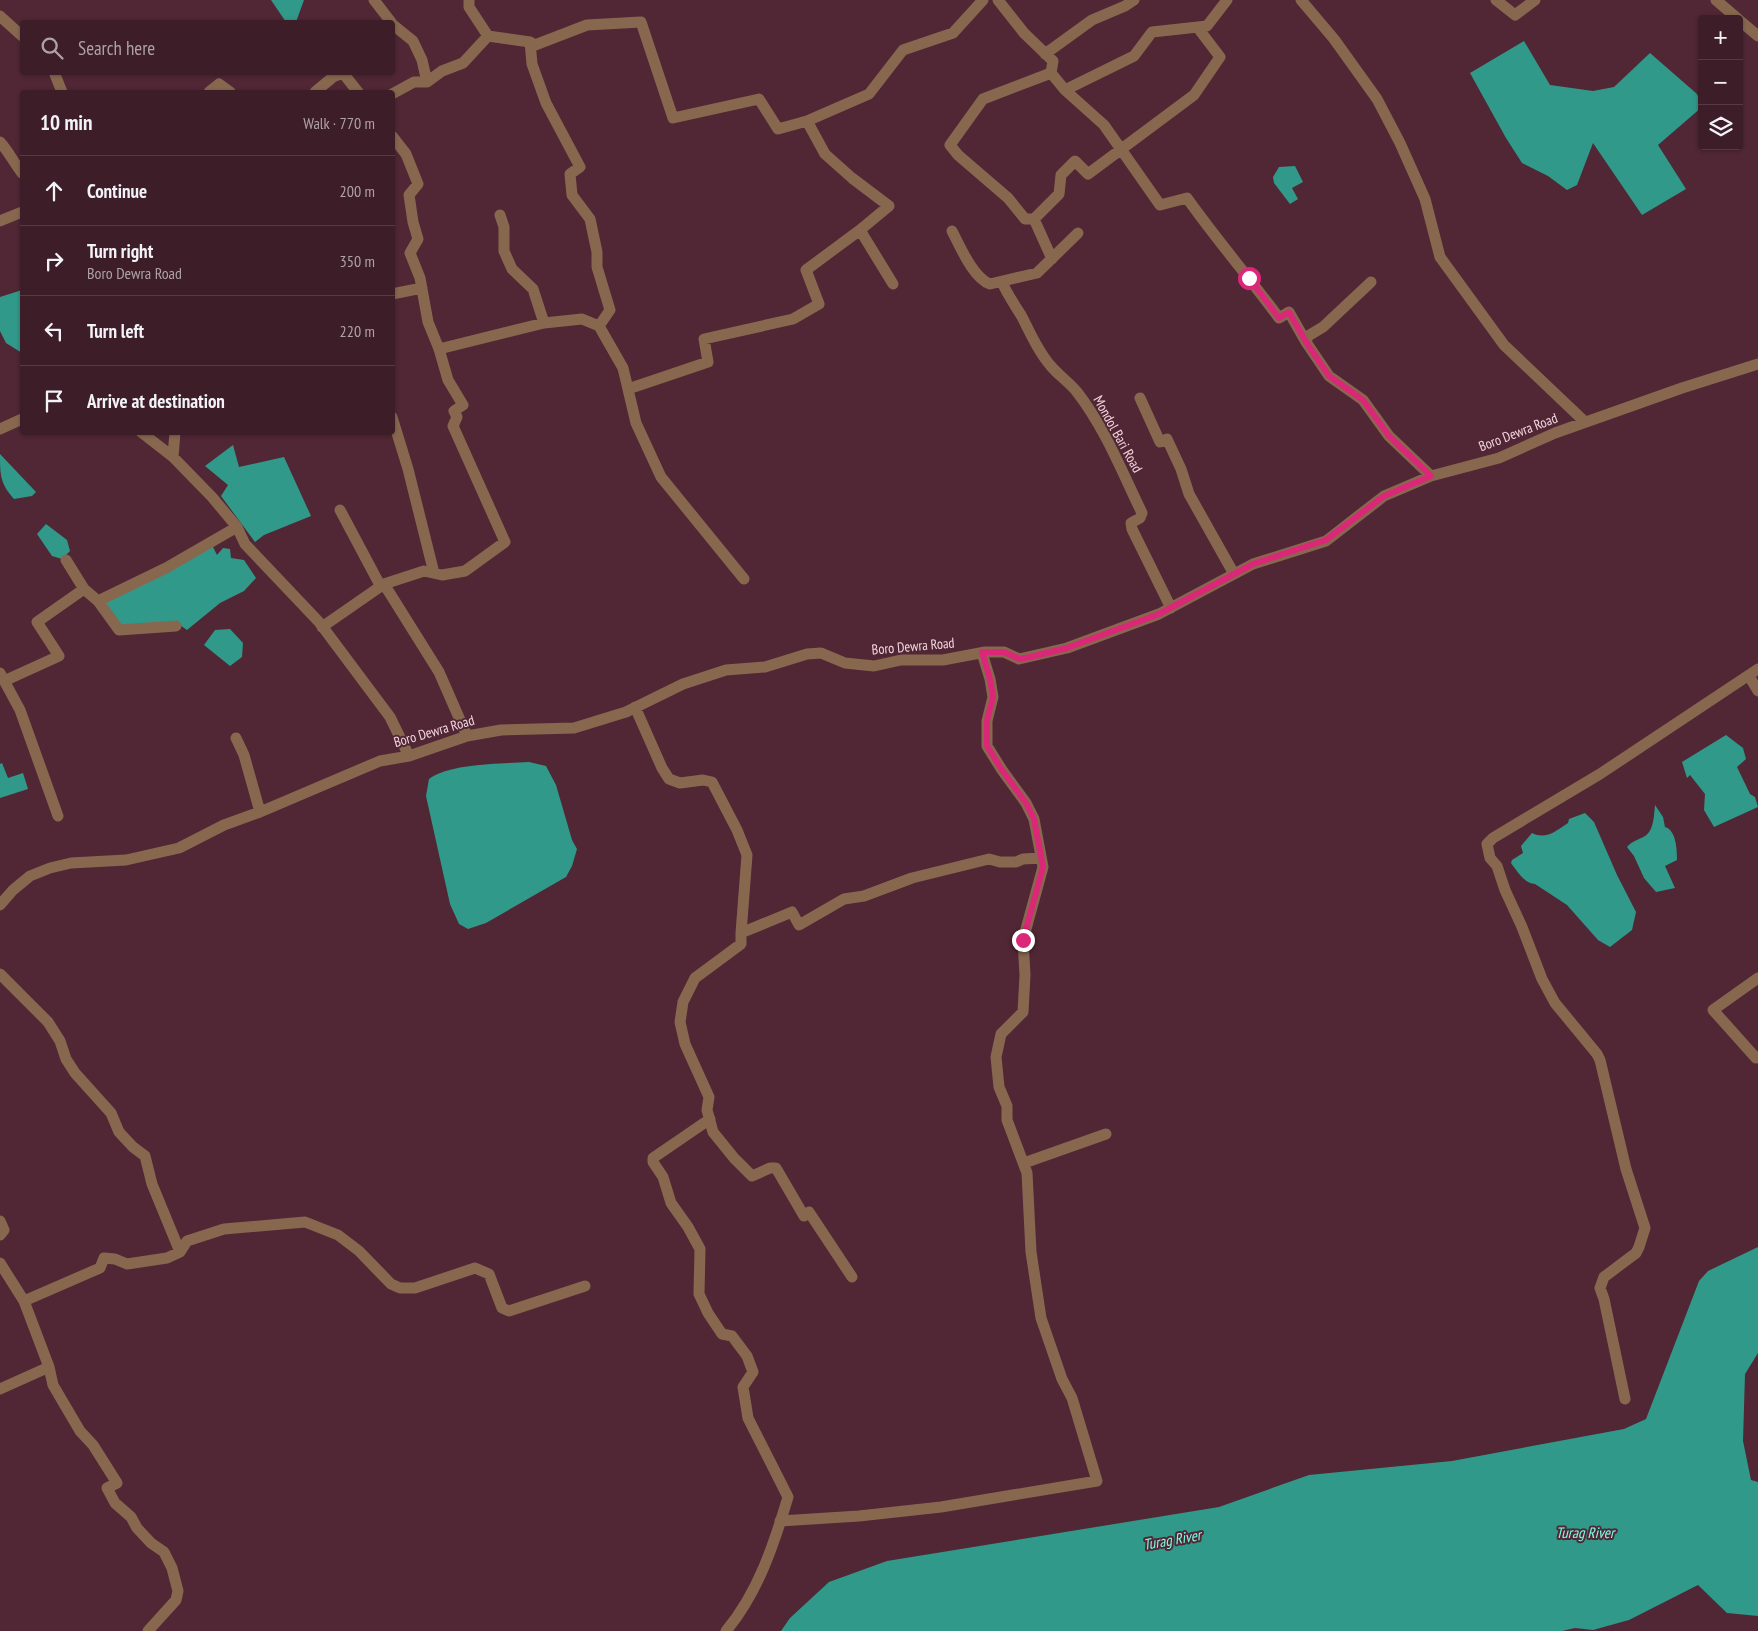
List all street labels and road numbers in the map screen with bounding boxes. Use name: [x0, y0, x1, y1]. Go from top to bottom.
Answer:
street label: Mondol Bari Road: [1089, 392, 1147, 476]
street label: Boro Dewra Road: [1476, 409, 1560, 455]
street label: Boro Dewra Road: [871, 633, 955, 659]
street label: Boro Dewra Road: [392, 711, 476, 751]

